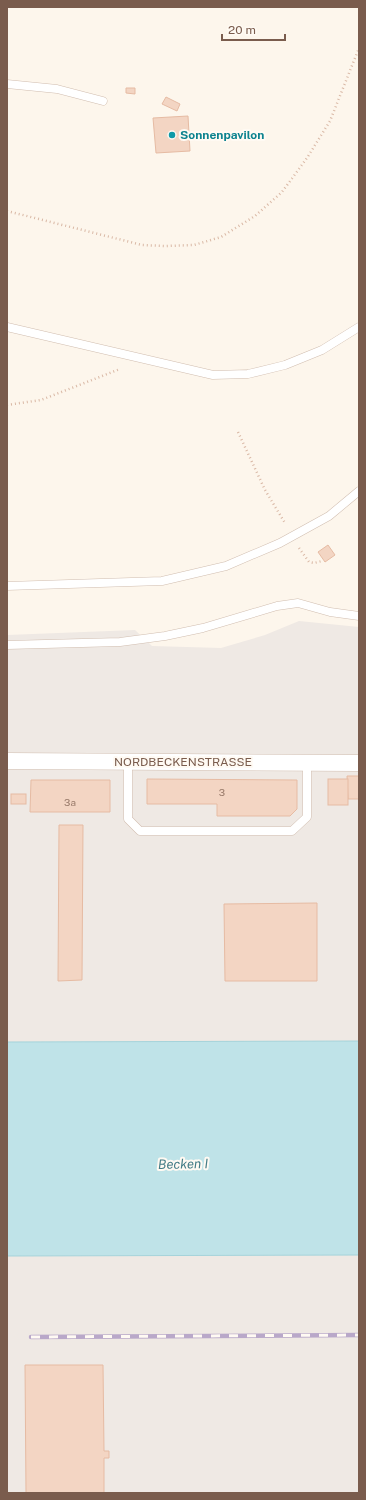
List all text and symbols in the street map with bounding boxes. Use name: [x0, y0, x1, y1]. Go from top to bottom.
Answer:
scale bar: [222, 16, 285, 42]
text: 20 m: [228, 23, 256, 37]
place label: Sonnenpavilon: [180, 128, 264, 142]
marker: Sonnenpavilon: [167, 130, 177, 140]
street label: NORDBECKENSTRASSE: [114, 755, 252, 769]
house number: 3: [219, 786, 225, 798]
house number: 3a: [64, 796, 76, 808]
water label: Becken I: [158, 1156, 208, 1172]

